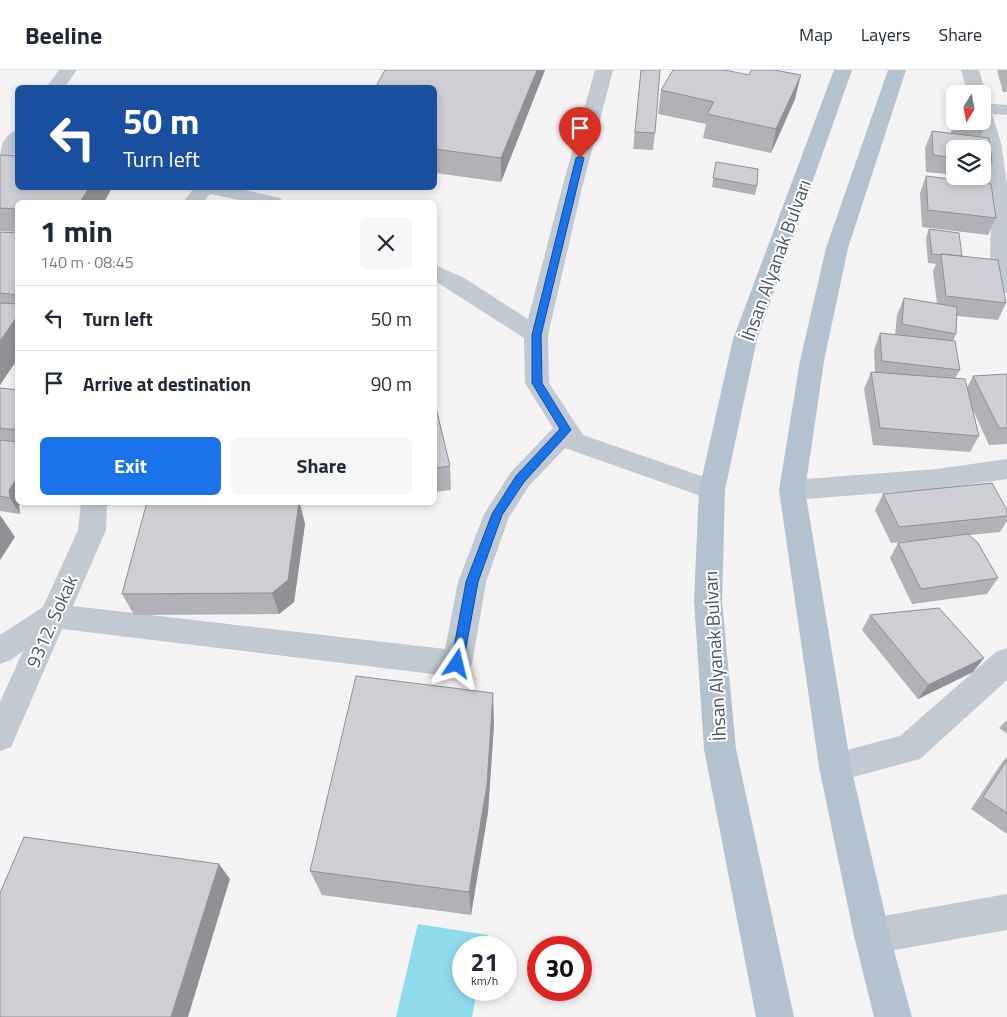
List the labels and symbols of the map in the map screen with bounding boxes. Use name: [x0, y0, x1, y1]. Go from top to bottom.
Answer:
north arrow: [946, 85, 991, 130]
pin: [559, 107, 601, 158]
street label: İhsan Alyanak Bulvarı: [732, 175, 818, 345]
street label: 9312. Sokak: [18, 570, 84, 672]
street label: İhsan Alyanak Bulvarı: [695, 570, 733, 742]
position arrow: [430, 637, 482, 689]
speed limit sign: 30: [527, 936, 592, 1001]

